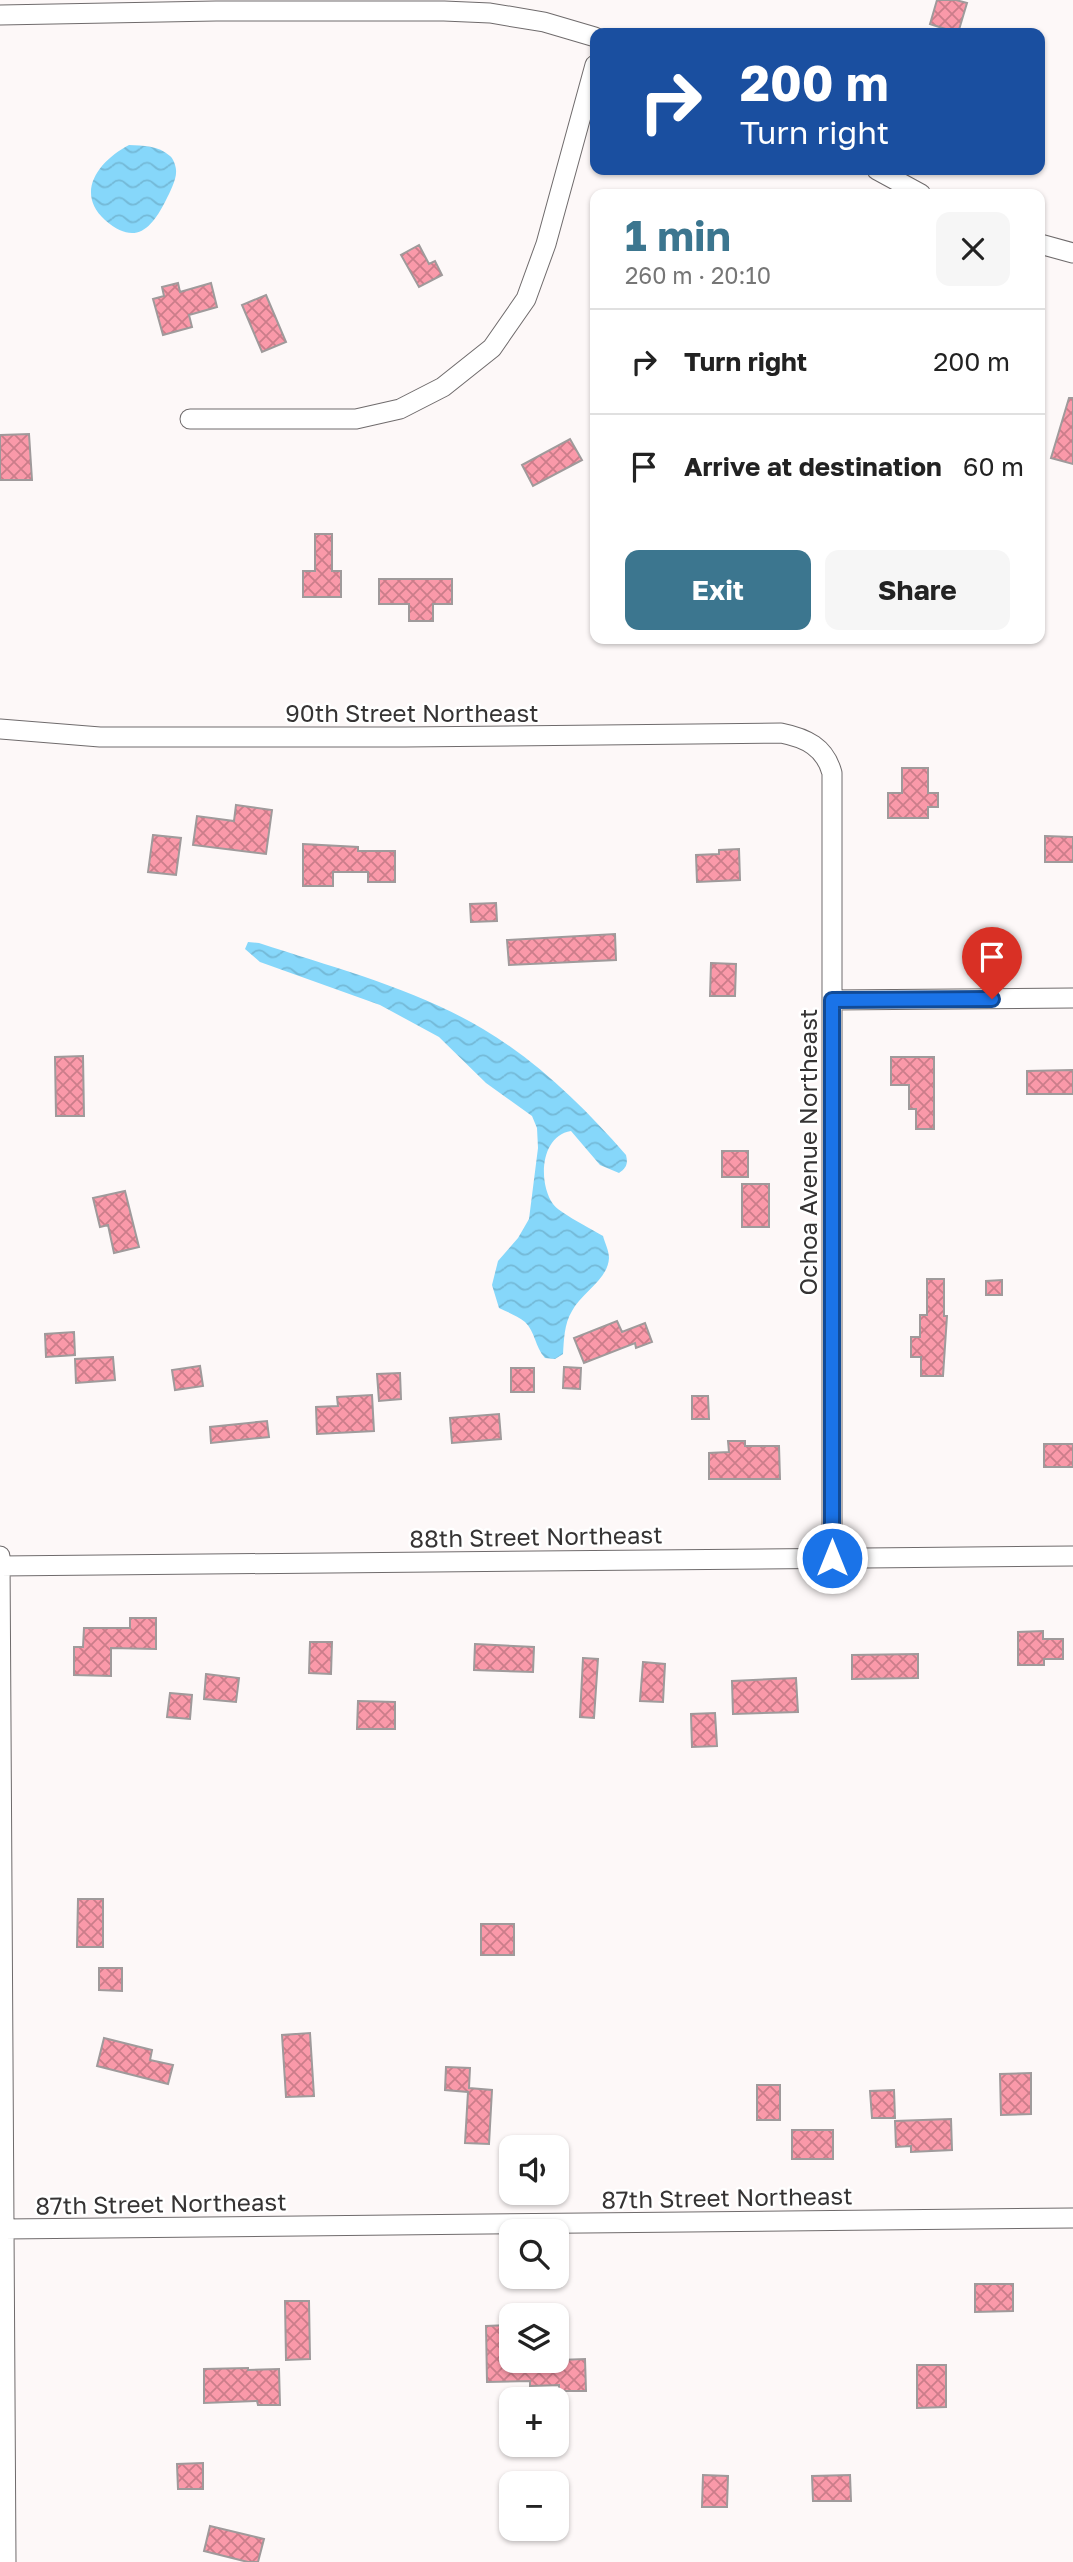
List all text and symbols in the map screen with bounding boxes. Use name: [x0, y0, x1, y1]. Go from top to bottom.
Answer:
text: 200 m: [740, 53, 889, 112]
icon: right: [625, 56, 716, 147]
text: Turn right: [740, 113, 889, 151]
text: 1 min: [625, 210, 731, 260]
button: close: [936, 212, 1010, 286]
text: 260 m · 20:10: [625, 261, 771, 289]
icon: right: [625, 343, 663, 381]
text: Turn right: [684, 346, 807, 377]
text: 200 m: [933, 346, 1010, 377]
icon: arrive: [625, 448, 663, 486]
text: Arrive at destination: [684, 451, 942, 482]
text: 60 m: [963, 451, 1024, 482]
button: Exit: [625, 550, 811, 630]
button: Share: [825, 550, 1010, 630]
street label: 90th Street Northeast: [285, 698, 539, 727]
pin: [962, 927, 1022, 999]
icon: arrive: [973, 938, 1011, 976]
street label: Ochoa Avenue Northeast: [793, 1009, 822, 1295]
street label: 88th Street Northeast: [409, 1519, 663, 1553]
position arrow: [795, 1521, 869, 1595]
map controls: [499, 2135, 569, 2541]
button: sound: [499, 2135, 569, 2205]
street label: 87th Street Northeast: [601, 2180, 853, 2214]
street label: 87th Street Northeast: [35, 2186, 287, 2220]
button: search: [499, 2219, 569, 2289]
button: layers: [499, 2303, 569, 2373]
button: +: [499, 2387, 569, 2457]
button: −: [499, 2471, 569, 2541]

